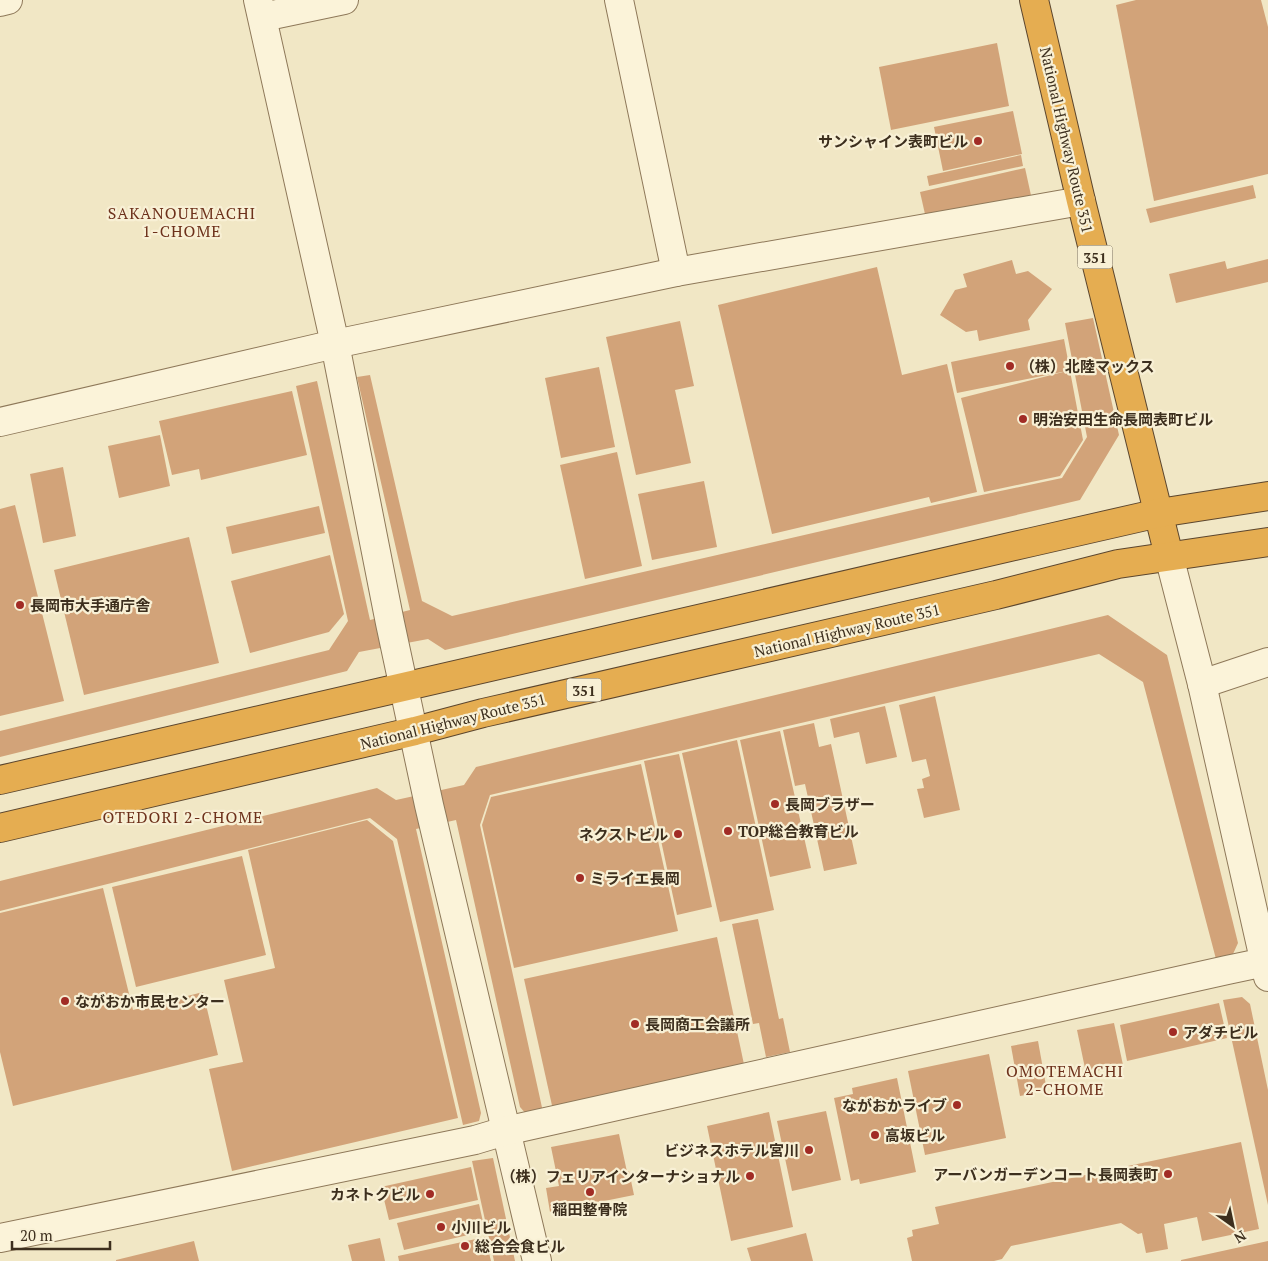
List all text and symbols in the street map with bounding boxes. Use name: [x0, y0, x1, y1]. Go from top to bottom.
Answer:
street label: National Highway Route 351: [1036, 45, 1098, 235]
place label: サンシャイン表町ビル: [818, 131, 968, 151]
marker: サンシャイン表町ビル: [972, 135, 984, 147]
district label: SAKANOUEMACHI 1-CHOME: [108, 202, 256, 242]
road number: 351: [1078, 246, 1112, 268]
place label: （株）北陸マックス: [1020, 356, 1155, 376]
marker: （株）北陸マックス: [1004, 360, 1016, 372]
place label: 明治安田生命長岡表町ビル: [1033, 409, 1213, 429]
marker: 明治安田生命長岡表町ビル: [1017, 413, 1029, 425]
place label: 長岡市大手通庁舎: [30, 595, 151, 615]
marker: 長岡市大手通庁舎: [14, 599, 26, 611]
street label: National Highway Route 351: [752, 599, 942, 661]
road number: 351: [566, 678, 602, 702]
street label: National Highway Route 351: [358, 688, 548, 754]
place label: 長岡ブラザー: [785, 794, 875, 814]
marker: 長岡ブラザー: [769, 798, 781, 810]
district label: OTEDORI 2-CHOME: [103, 806, 263, 828]
place label: TOP総合教育ビル: [738, 821, 859, 841]
place label: ネクストビル: [578, 824, 668, 844]
marker: TOP総合教育ビル: [722, 825, 734, 837]
marker: ネクストビル: [672, 828, 684, 840]
place label: ミライエ長岡: [590, 868, 680, 888]
marker: ミライエ長岡: [574, 872, 586, 884]
place label: ながおか市民センター: [75, 991, 225, 1011]
marker: ながおか市民センター: [59, 995, 71, 1007]
place label: 長岡商工会議所: [645, 1014, 750, 1034]
marker: 長岡商工会議所: [629, 1018, 641, 1030]
place label: アダチビル: [1183, 1022, 1258, 1042]
marker: アダチビル: [1167, 1026, 1179, 1038]
district label: OMOTEMACHI 2-CHOME: [1006, 1060, 1124, 1100]
place label: ながおかライブ: [842, 1095, 947, 1115]
marker: ながおかライブ: [951, 1099, 963, 1111]
place label: 高坂ビル: [885, 1125, 945, 1145]
marker: 高坂ビル: [869, 1129, 881, 1141]
place label: ビジネスホテル宮川: [664, 1140, 799, 1160]
marker: ビジネスホテル宮川: [803, 1144, 815, 1156]
place label: アーバンガーデンコート長岡表町: [933, 1164, 1158, 1184]
place label: （株）フェリアインターナショナル: [501, 1166, 740, 1186]
marker: アーバンガーデンコート長岡表町: [1162, 1168, 1174, 1180]
marker: （株）フェリアインターナショナル: [744, 1170, 756, 1182]
place label: カネトクビル: [330, 1184, 420, 1204]
marker: 稲田整骨院: [584, 1186, 596, 1198]
marker: カネトクビル: [424, 1188, 436, 1200]
place label: 稲田整骨院: [552, 1199, 628, 1219]
north arrow: [1208, 1201, 1258, 1251]
place label: 小川ビル: [451, 1217, 511, 1237]
scale bar: [12, 1218, 110, 1250]
marker: 小川ビル: [435, 1221, 447, 1233]
text: 20 m: [20, 1225, 53, 1245]
text: N: [1230, 1226, 1250, 1248]
place label: 総合会食ビル: [475, 1236, 565, 1256]
marker: 総合会食ビル: [459, 1240, 471, 1252]

